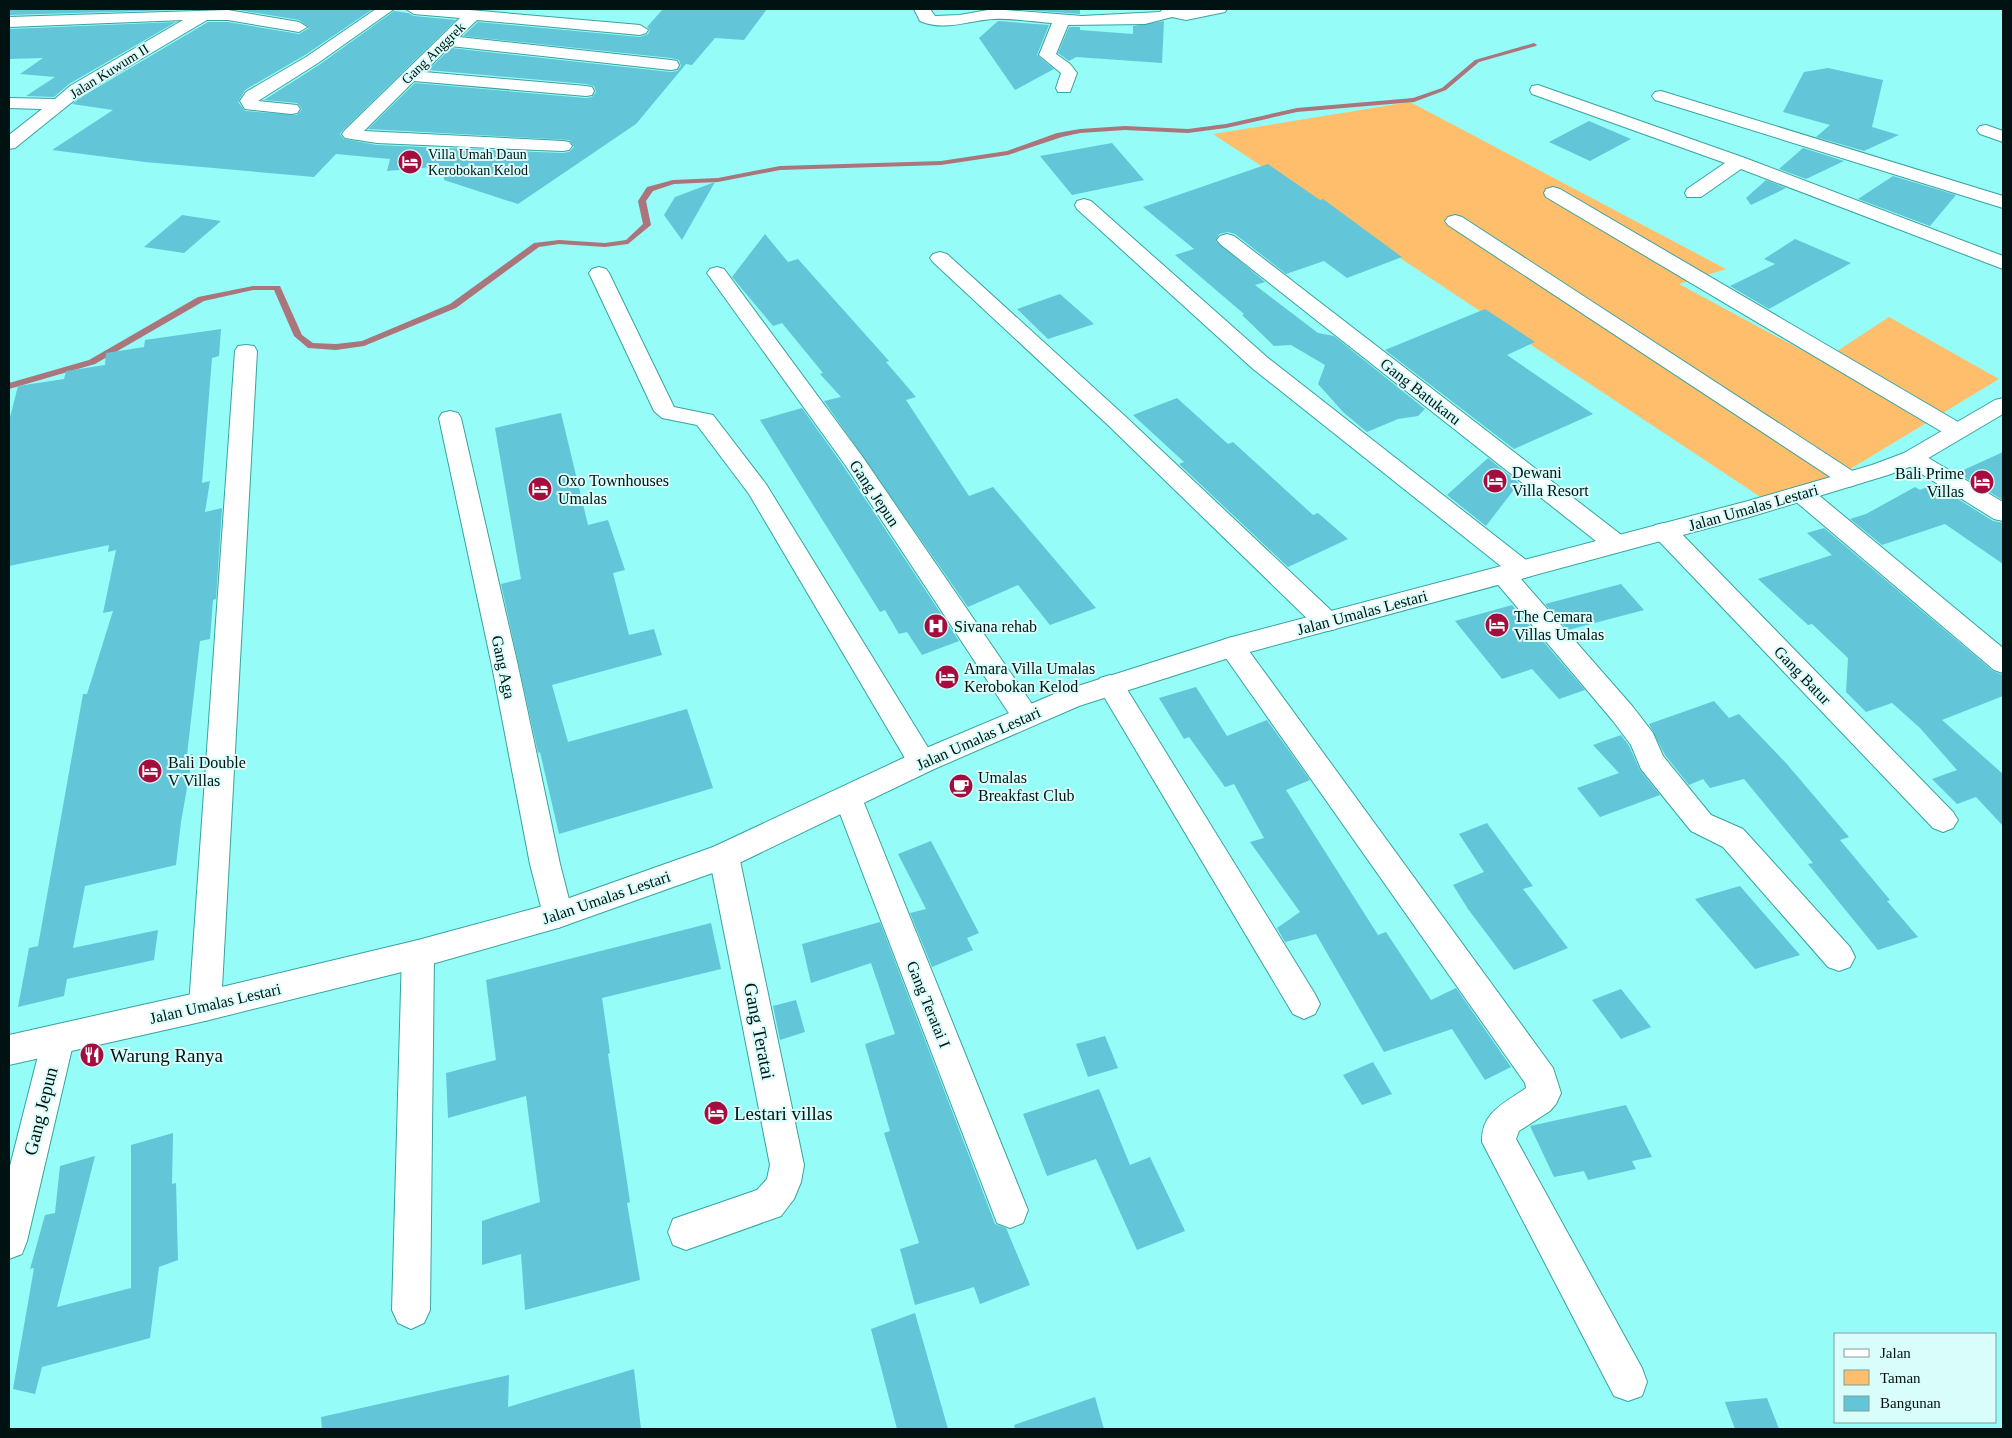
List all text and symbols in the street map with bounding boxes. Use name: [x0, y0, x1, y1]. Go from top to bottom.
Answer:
street label: Gang Anggrek: [399, 19, 468, 87]
street label: Jalan Kuwum II: [67, 41, 152, 102]
place label: Villa Umah Daun Kerobokan Kelod: [428, 147, 528, 178]
hotel icon: Villa Umah Daun Kerobokan Kelod: [397, 149, 423, 175]
street label: Gang Batukaru: [1377, 355, 1464, 429]
street label: Gang Jepun: [845, 457, 903, 530]
place label: Dewani Villa Resort: [1512, 464, 1589, 499]
place label: Bali Prime Villas: [1895, 465, 1964, 500]
hotel icon: Dewani Villa Resort: [1482, 468, 1508, 494]
hotel icon: Bali Prime Villas: [1969, 469, 1995, 495]
place label: Oxo Townhouses Umalas: [558, 472, 669, 507]
hotel icon: Oxo Townhouses Umalas: [527, 476, 553, 502]
street label: Jalan Umalas Lestari: [1686, 481, 1821, 534]
street label: Jalan Umalas Lestari: [1295, 587, 1430, 638]
place label: The Cemara Villas Umalas: [1514, 608, 1604, 643]
hotel icon: The Cemara Villas Umalas: [1484, 612, 1510, 638]
hospital icon: Sivana rehab: [923, 613, 949, 639]
place label: Sivana rehab: [954, 618, 1037, 635]
street label: Gang Aga: [488, 634, 519, 701]
street label: Gang Batur: [1770, 643, 1835, 709]
place label: Amara Villa Umalas Kerobokan Kelod: [964, 660, 1095, 695]
hotel icon: Amara Villa Umalas Kerobokan Kelod: [934, 664, 960, 690]
street label: Jalan Umalas Lestari: [913, 703, 1043, 774]
place label: Bali Double V Villas: [168, 754, 246, 789]
hotel icon: Bali Double V Villas: [137, 758, 163, 784]
place label: Umalas Breakfast Club: [978, 769, 1074, 804]
cafe icon: Umalas Breakfast Club: [948, 773, 974, 799]
street label: Jalan Umalas Lestari: [540, 867, 673, 927]
street label: Gang Teratai I: [903, 958, 954, 1050]
street label: Jalan Umalas Lestari: [148, 980, 283, 1027]
street label: Gang Teratai: [740, 981, 779, 1081]
restaurant icon: Warung Ranya: [79, 1042, 105, 1068]
place label: Warung Ranya: [110, 1045, 224, 1066]
street label: Gang Jepun: [19, 1064, 62, 1157]
hotel icon: Lestari villas: [703, 1100, 729, 1126]
place label: Lestari villas: [734, 1103, 833, 1124]
legend: [1834, 1333, 1997, 1423]
text: Jalan: [1880, 1345, 1911, 1361]
text: Taman: [1880, 1370, 1921, 1386]
text: Bangunan: [1880, 1395, 1941, 1411]

